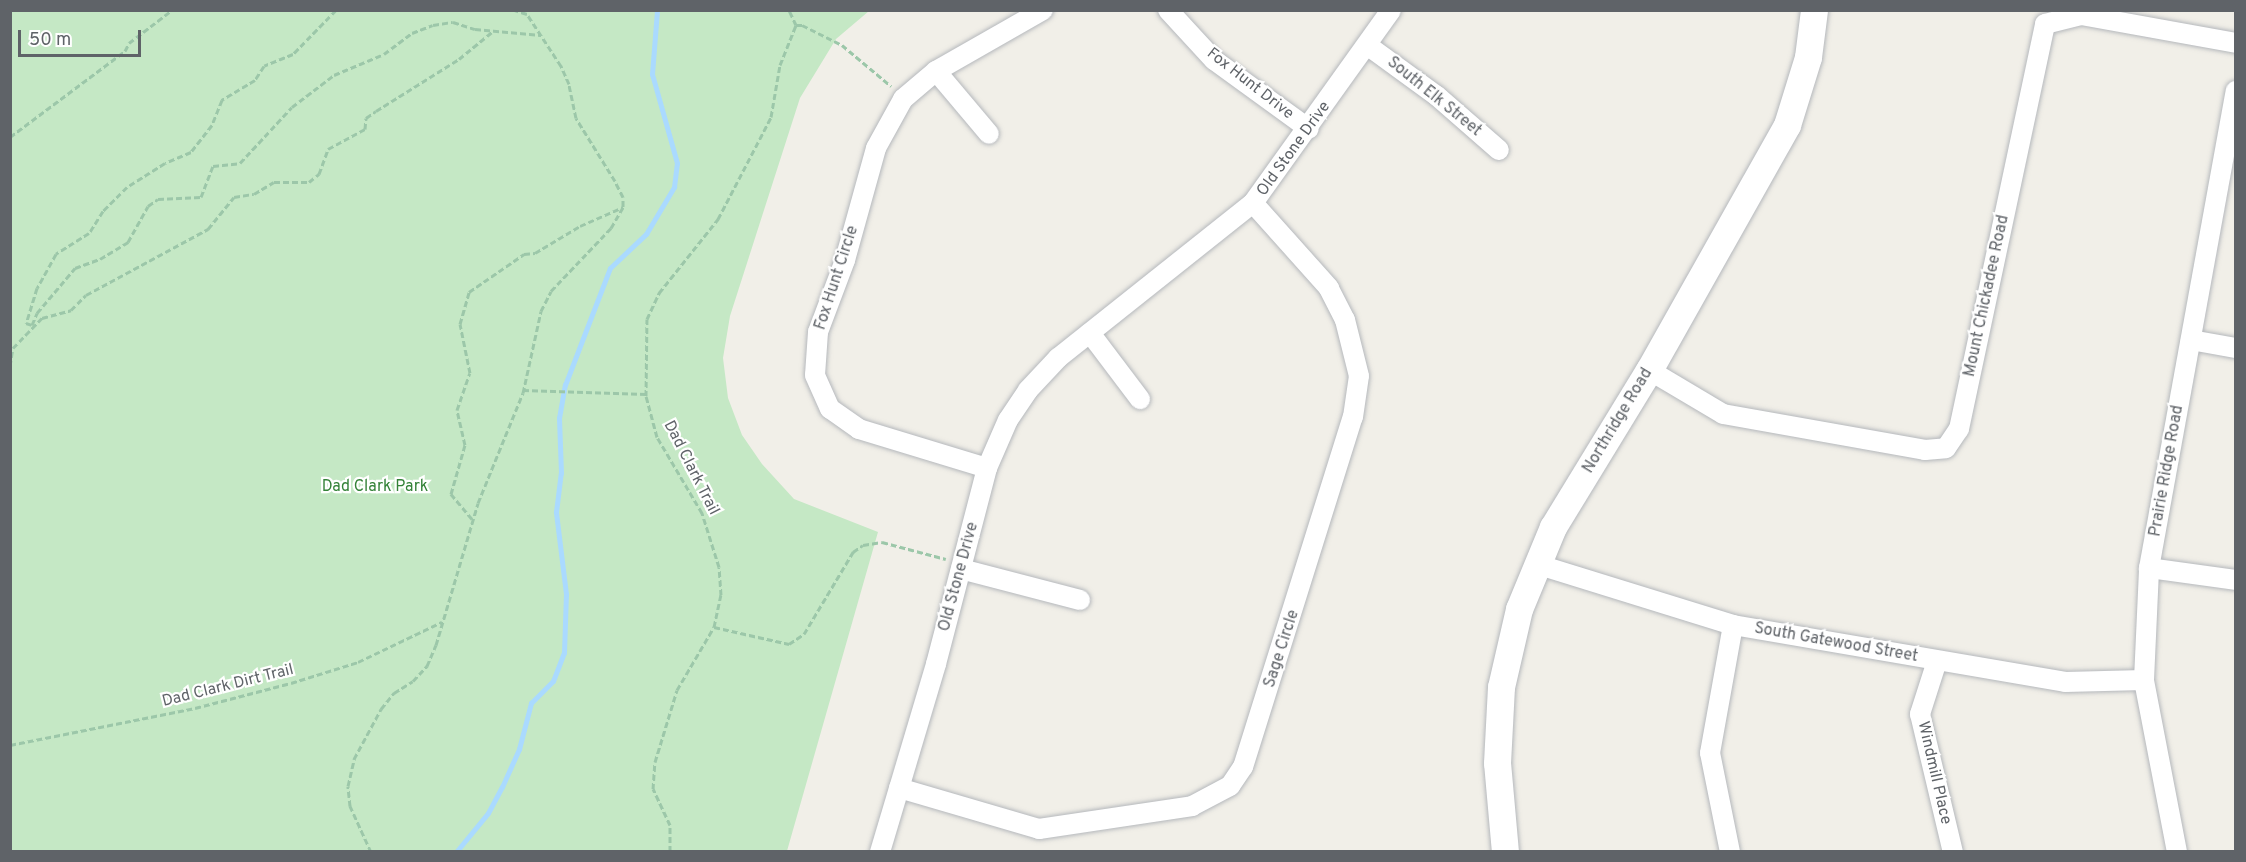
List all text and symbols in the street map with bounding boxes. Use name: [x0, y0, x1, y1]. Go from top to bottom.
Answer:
scale bar: [21, 18, 144, 56]
text: 50 m: [29, 29, 71, 52]
street label: Fox Hunt Drive: [1203, 44, 1297, 124]
street label: South Elk Street: [1383, 53, 1485, 141]
street label: Old Stone Drive: [1253, 98, 1335, 200]
street label: Mount Chickadee Road: [1960, 213, 2014, 379]
street label: Fox Hunt Circle: [811, 224, 863, 332]
street label: Northridge Road: [1579, 365, 1657, 477]
street label: Prairie Ridge Road: [2146, 404, 2188, 538]
street label: Dad Clark Trail: [659, 417, 723, 519]
park label: Dad Clark Park: [322, 477, 428, 497]
street label: Old Stone Drive: [935, 520, 983, 634]
street label: Sage Circle: [1260, 608, 1304, 690]
street label: South Gatewood Street: [1753, 619, 1919, 667]
street label: Dad Clark Dirt Trail: [160, 660, 296, 712]
street label: Windmill Place: [1913, 720, 1955, 826]

